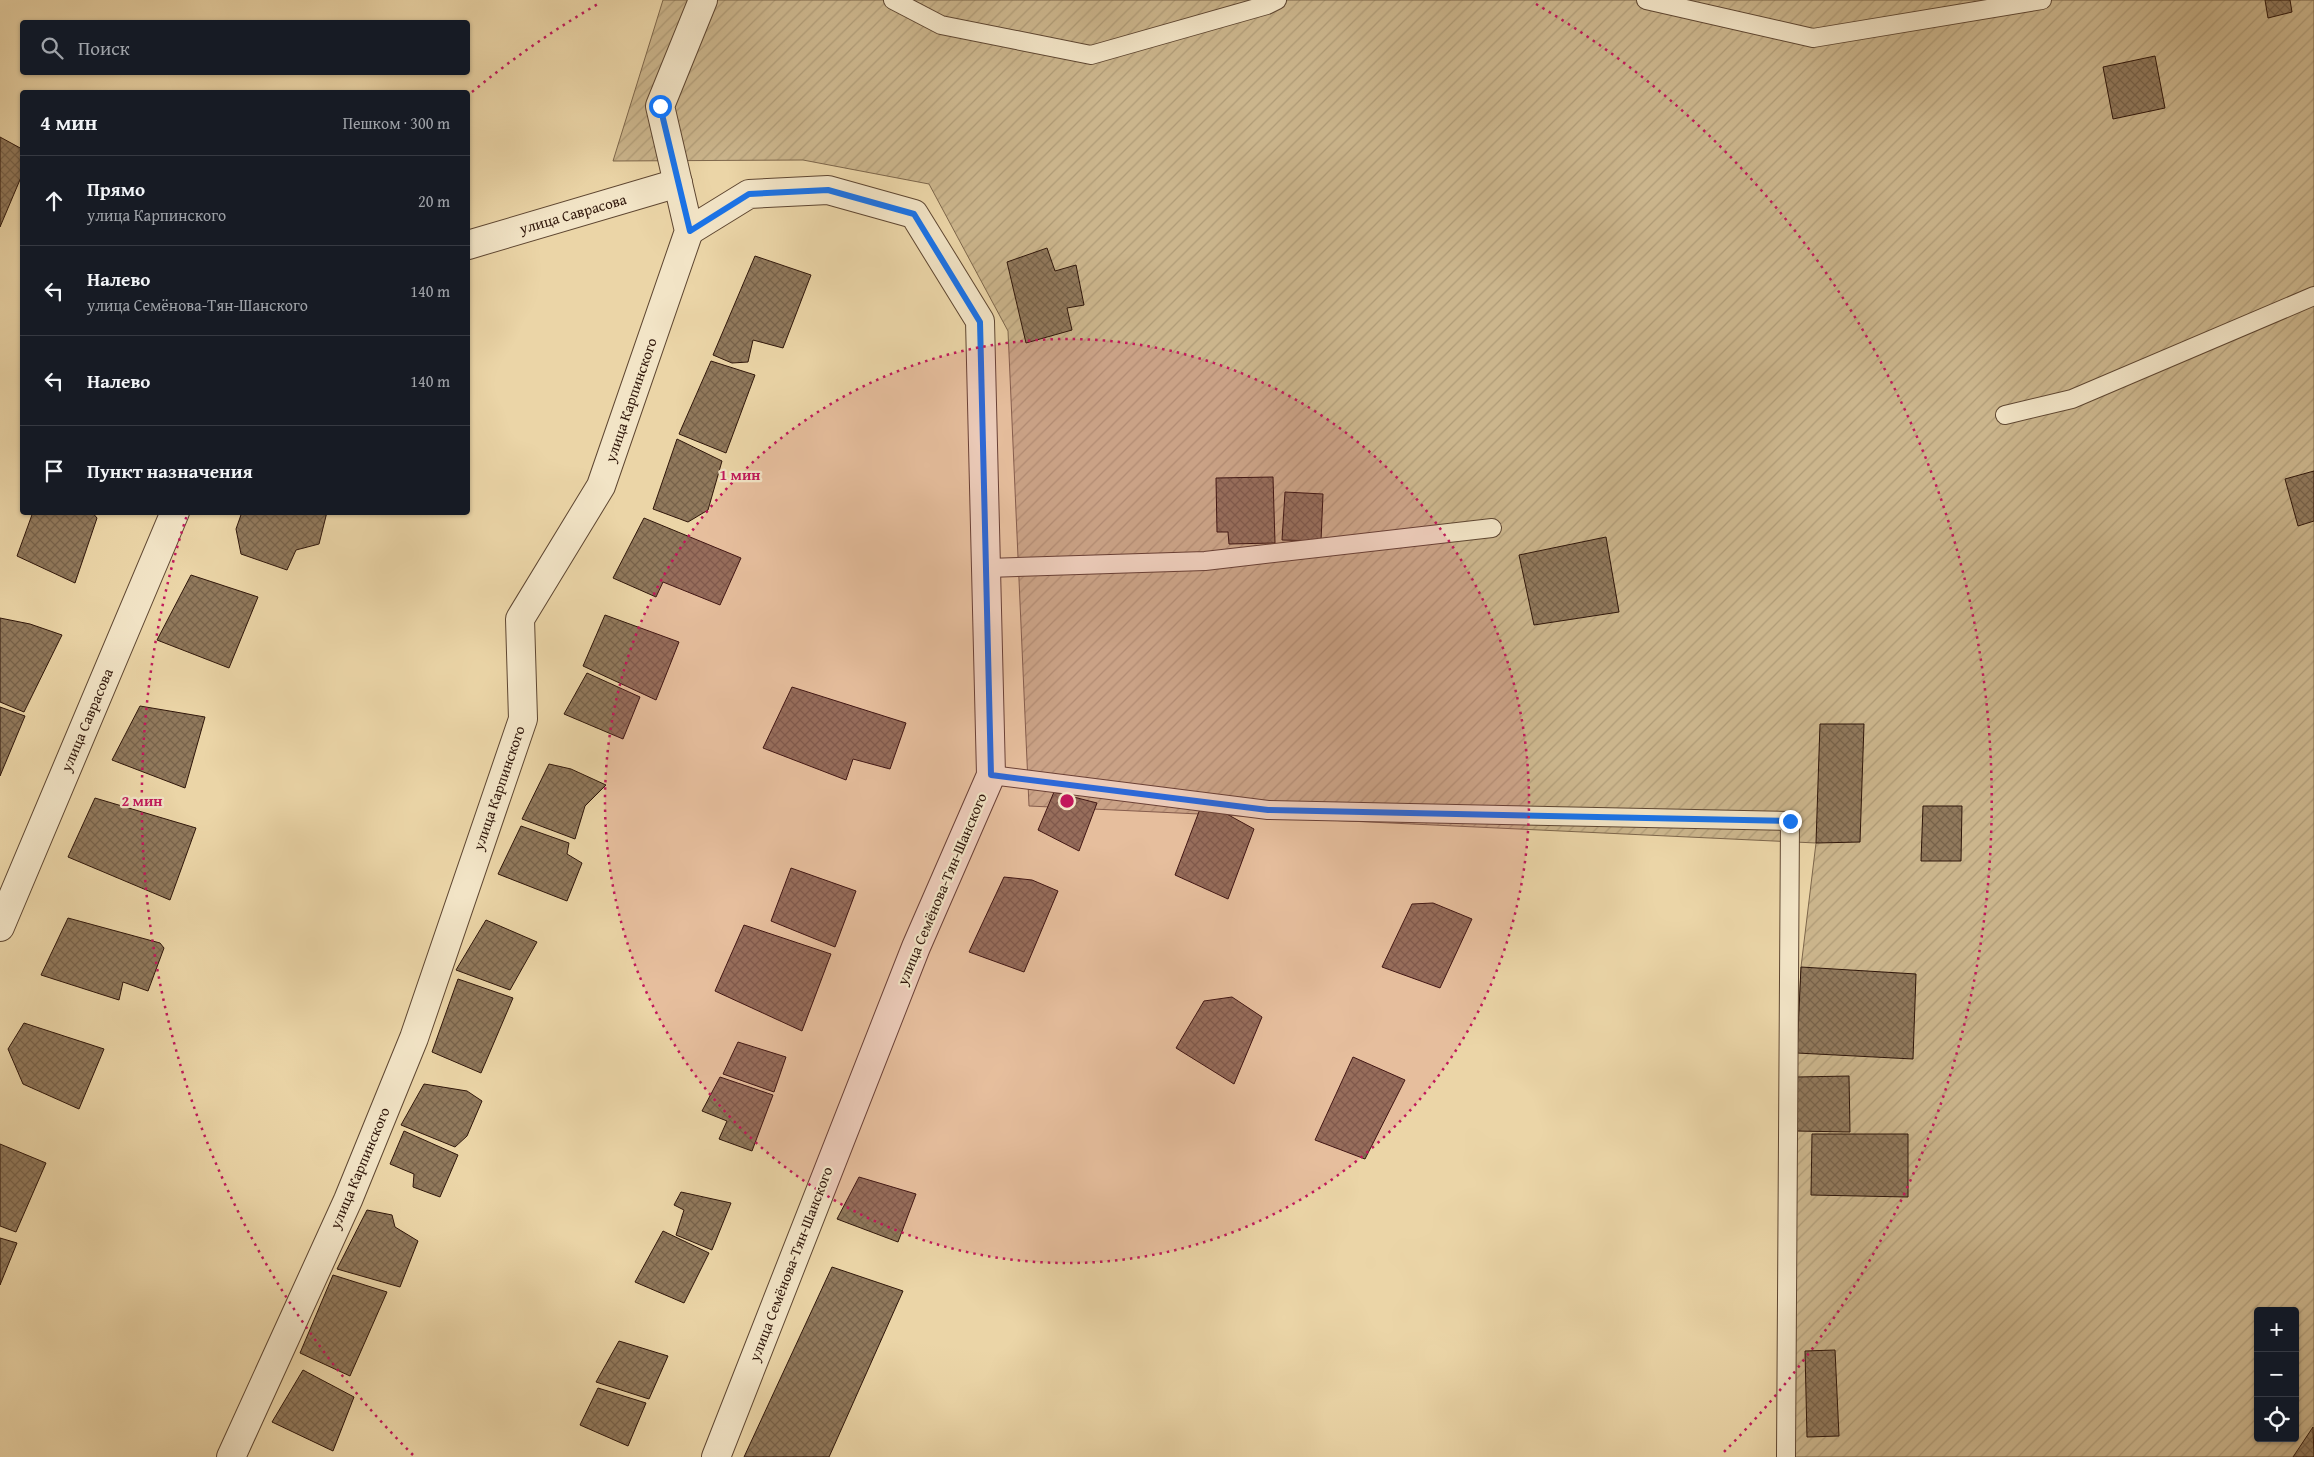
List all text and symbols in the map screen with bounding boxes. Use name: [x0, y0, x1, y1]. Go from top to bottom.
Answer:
search box: [20, 20, 470, 75]
icon: search: [38, 34, 66, 62]
text: Поиск: [78, 34, 130, 62]
route start: [649, 95, 672, 118]
text: 4 мин: [40, 107, 97, 138]
text: Пешком · 300 m: [343, 111, 450, 135]
text: Прямо: [87, 175, 145, 203]
icon: ahead: [40, 187, 68, 215]
street label: улица Саврасова: [516, 188, 630, 239]
text: 20 m: [418, 189, 450, 213]
text: улица Карпинского: [87, 203, 226, 227]
text: Налево: [87, 265, 150, 293]
icon: left: [40, 277, 68, 305]
text: 140 m: [410, 279, 450, 303]
text: улица Семёнова-Тян-Шанского: [87, 293, 308, 317]
street label: улица Карпинского: [599, 334, 662, 466]
icon: left: [40, 367, 68, 395]
text: Налево: [87, 367, 150, 395]
text: 140 m: [410, 369, 450, 393]
icon: arrive: [40, 457, 68, 485]
text: Пункт назначения: [87, 457, 253, 485]
text: 1 мин: [720, 464, 761, 485]
street label: улица Саврасова: [55, 664, 118, 776]
street label: улица Карпинского: [467, 722, 530, 854]
street label: улица Семёнова-Тян-Шанского: [891, 789, 992, 989]
text: 2 мин: [122, 790, 163, 811]
centre of rings: [1058, 792, 1076, 810]
route end: [1779, 810, 1802, 833]
street label: улица Карпинского: [324, 1103, 395, 1233]
street label: улица Семёнова-Тян-Шанского: [743, 1163, 838, 1365]
map controls: [2254, 1307, 2299, 1442]
button: +: [2254, 1307, 2299, 1352]
button: −: [2254, 1352, 2299, 1397]
button: locate: [2254, 1397, 2299, 1442]

